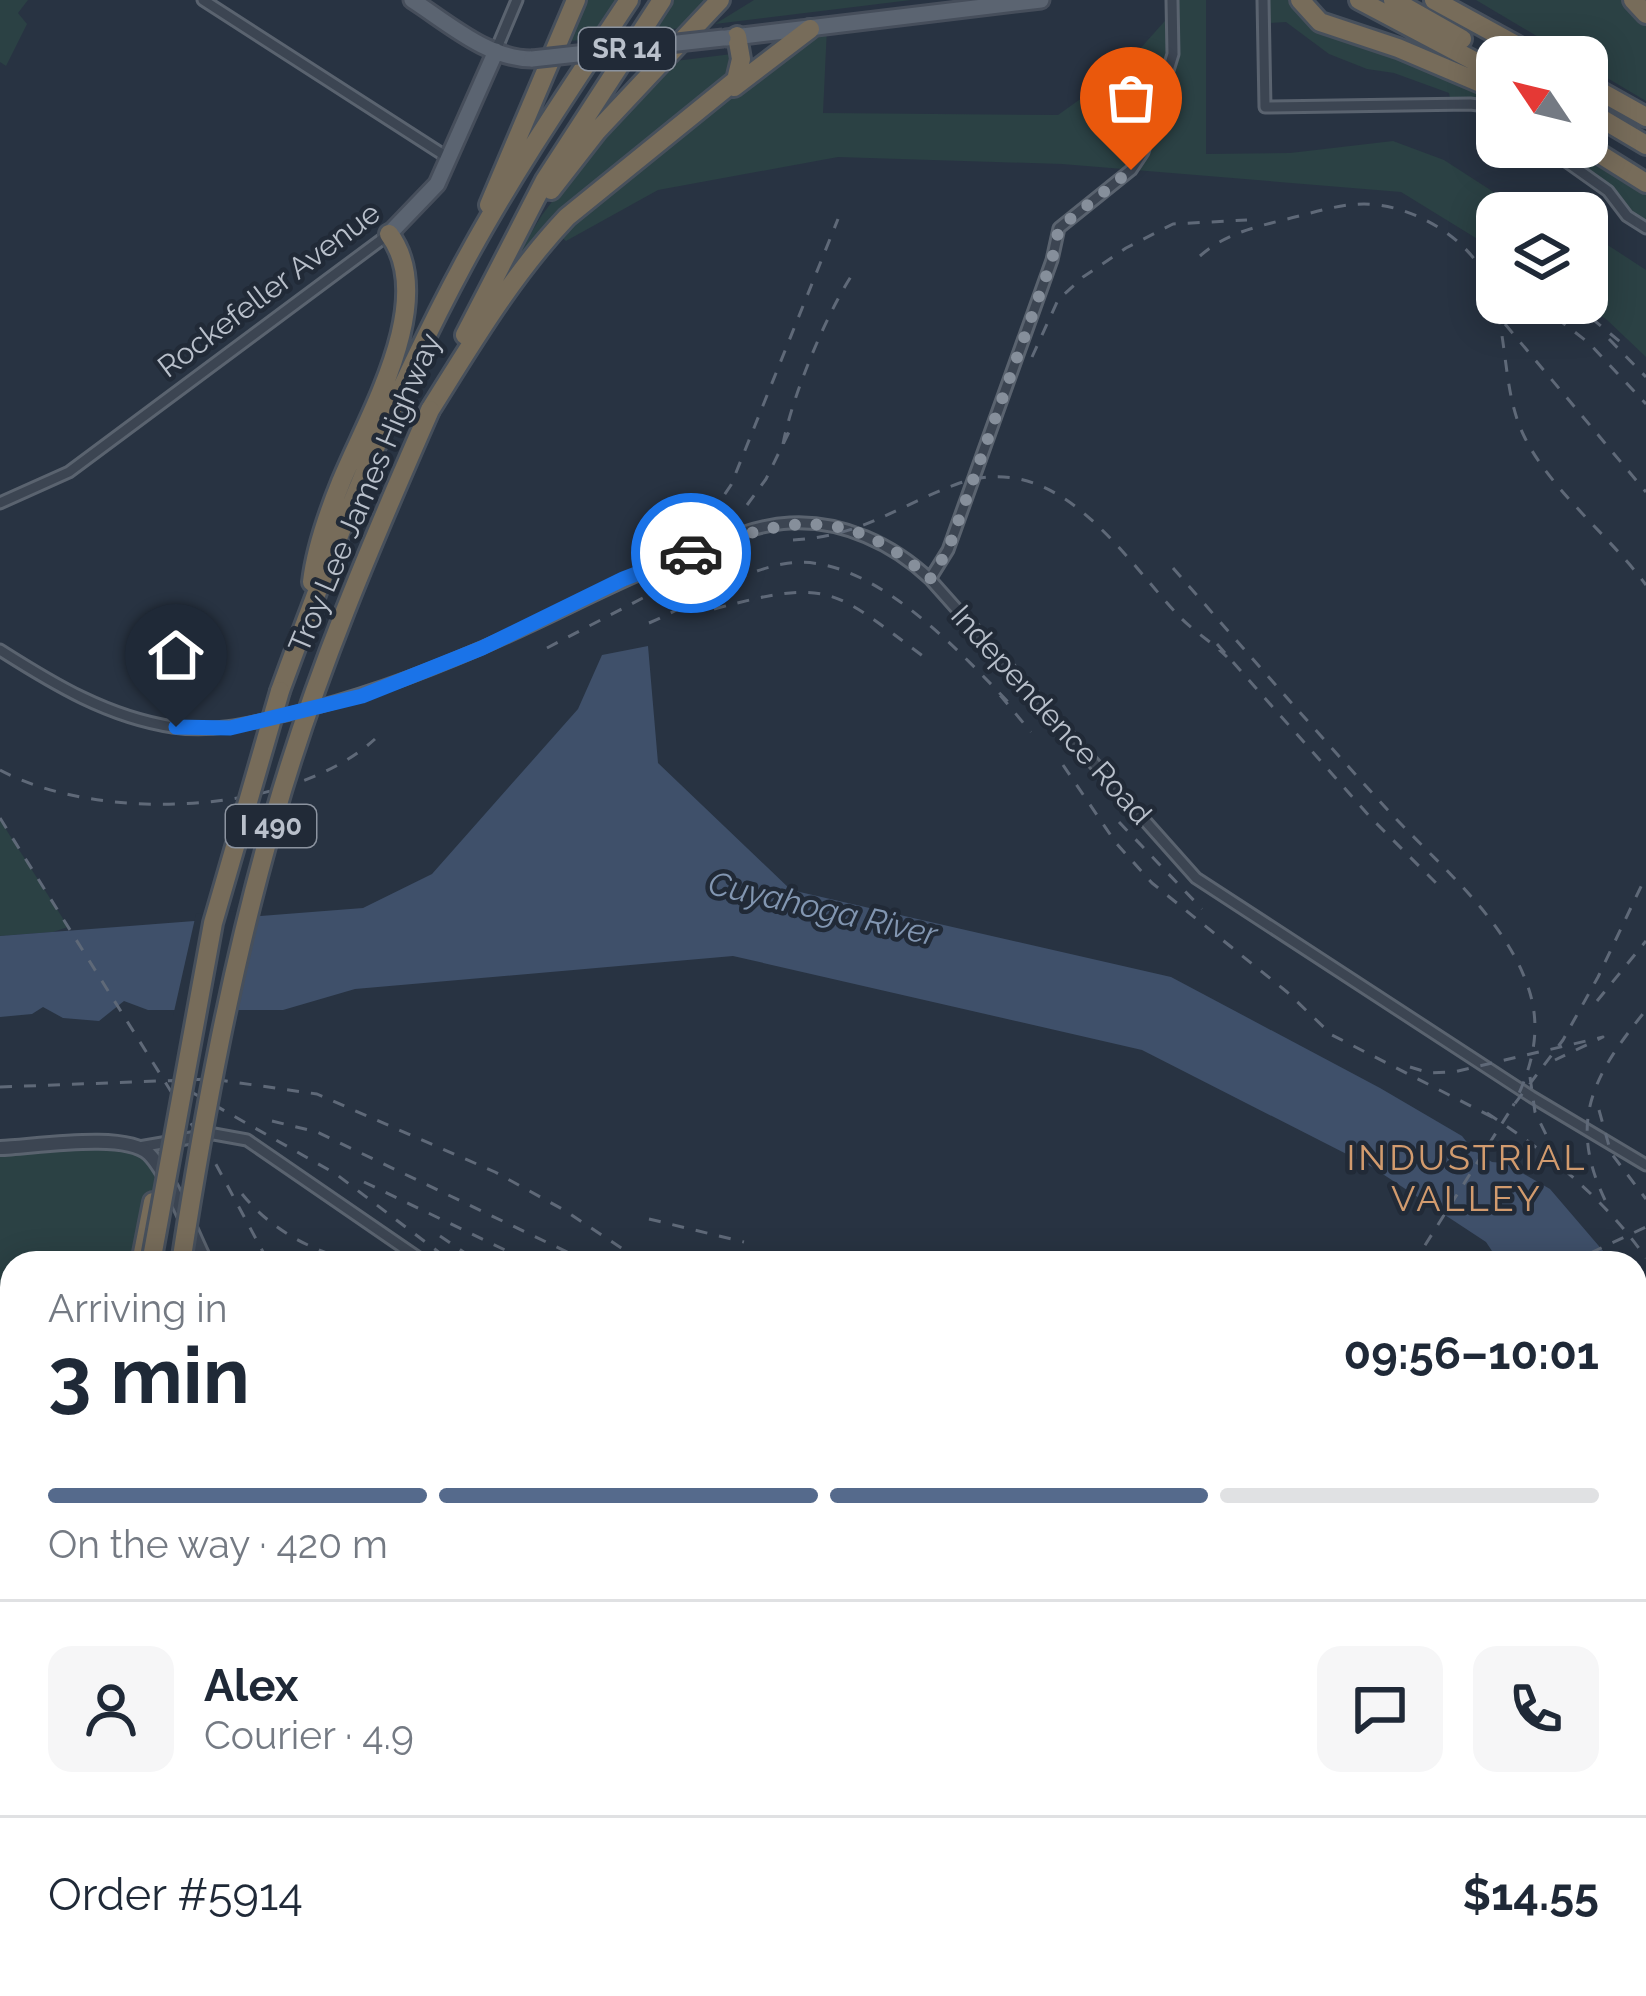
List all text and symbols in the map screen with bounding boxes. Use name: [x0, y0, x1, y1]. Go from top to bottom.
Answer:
road number: SR 14: [579, 28, 675, 70]
north arrow: [1476, 36, 1608, 168]
map controls: [1476, 36, 1608, 324]
pin: [1080, 47, 1182, 170]
icon: bag: [1098, 65, 1164, 131]
button: layers: [1476, 192, 1608, 324]
street label: Rockefeller Avenue: [151, 195, 387, 384]
street label: Troy Lee James Highway: [281, 328, 448, 658]
courier: [631, 493, 751, 613]
icon: car: [658, 520, 724, 586]
street label: Independence Road: [944, 598, 1159, 831]
pin: [125, 604, 227, 727]
icon: home: [143, 622, 209, 688]
road number: I 490: [226, 805, 316, 847]
water label: Cuyahoga River: [705, 863, 943, 954]
district label: INDUSTRIAL VALLEY: [1346, 1136, 1588, 1219]
text: Arriving in: [48, 1285, 228, 1331]
text: 09:56–10:01: [1344, 1327, 1599, 1380]
text: 3 min: [48, 1330, 250, 1421]
text: On the way · 420 m: [48, 1521, 388, 1567]
button: person: [48, 1646, 174, 1772]
button: chat: [1317, 1646, 1443, 1772]
button: phone: [1473, 1646, 1599, 1772]
text: Alex: [204, 1659, 298, 1712]
text: Courier · 4.9: [204, 1712, 414, 1758]
text: Order #5914: [48, 1868, 303, 1921]
text: $14.55: [1463, 1868, 1599, 1921]

